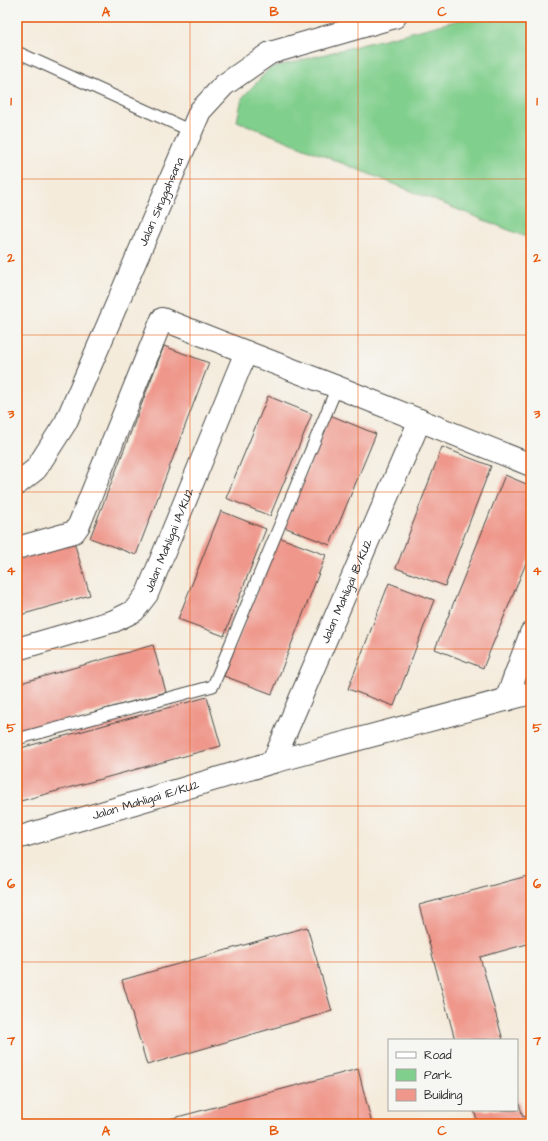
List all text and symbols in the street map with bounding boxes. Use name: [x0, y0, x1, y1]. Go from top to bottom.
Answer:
text: A: [102, 3, 111, 21]
text: B: [269, 3, 279, 21]
text: C: [437, 3, 447, 21]
text: 1: [10, 92, 12, 110]
text: 1: [536, 92, 538, 110]
street label: Jalan Singgahsana: [134, 154, 188, 249]
text: 2: [6, 249, 15, 267]
text: 2: [532, 249, 541, 267]
text: 3: [7, 405, 15, 423]
text: 3: [533, 405, 541, 423]
street label: Jalan Mahligai 1A/KU2: [140, 485, 198, 595]
street label: Jalan Mahligai 1B/KU2: [316, 536, 376, 646]
text: 4: [7, 562, 16, 580]
text: 4: [533, 562, 542, 580]
text: 5: [6, 719, 16, 737]
text: 5: [532, 719, 542, 737]
street label: Jalan Mahligai 1E/KU2: [90, 776, 201, 824]
text: 6: [7, 875, 16, 893]
text: 6: [533, 875, 542, 893]
text: 7: [6, 1032, 16, 1050]
text: 7: [532, 1032, 542, 1050]
legend: [388, 1039, 518, 1111]
text: Road: [424, 1047, 452, 1064]
text: Park: [424, 1067, 452, 1084]
text: Building: [424, 1087, 462, 1105]
text: A: [102, 1122, 111, 1140]
text: B: [269, 1122, 279, 1140]
text: C: [437, 1122, 447, 1140]

